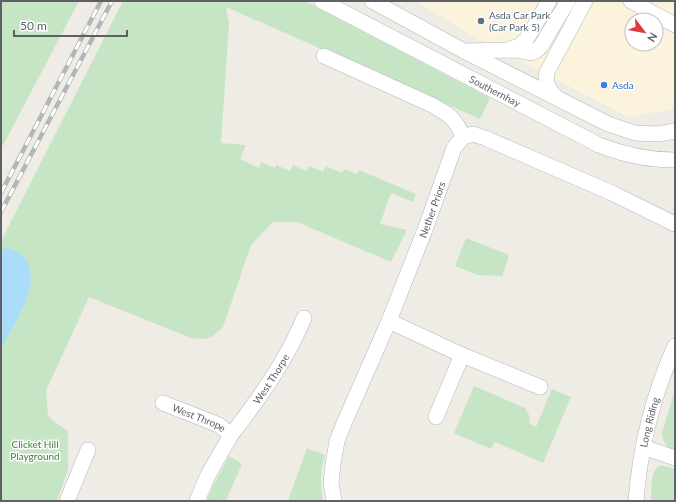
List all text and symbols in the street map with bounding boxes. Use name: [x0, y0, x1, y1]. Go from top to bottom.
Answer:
place label: Asda Car Park (Car Park 5): [489, 9, 551, 33]
scale bar: [14, 12, 127, 38]
north arrow: [624, 12, 664, 52]
marker: Asda Car Park (Car Park 5): [476, 16, 486, 26]
text: 50 m: [20, 18, 47, 33]
text: N: [645, 31, 661, 45]
street label: Southernhay: [467, 73, 523, 110]
place label: Asda: [612, 79, 634, 91]
marker: Asda: [599, 80, 609, 90]
street label: Nether Priors: [416, 180, 448, 239]
street label: West Thorpe: [250, 352, 291, 406]
street label: Long Riding: [637, 396, 661, 448]
street label: West Thrope: [171, 401, 228, 434]
park label: Clicket Hill Playground: [10, 438, 60, 462]

